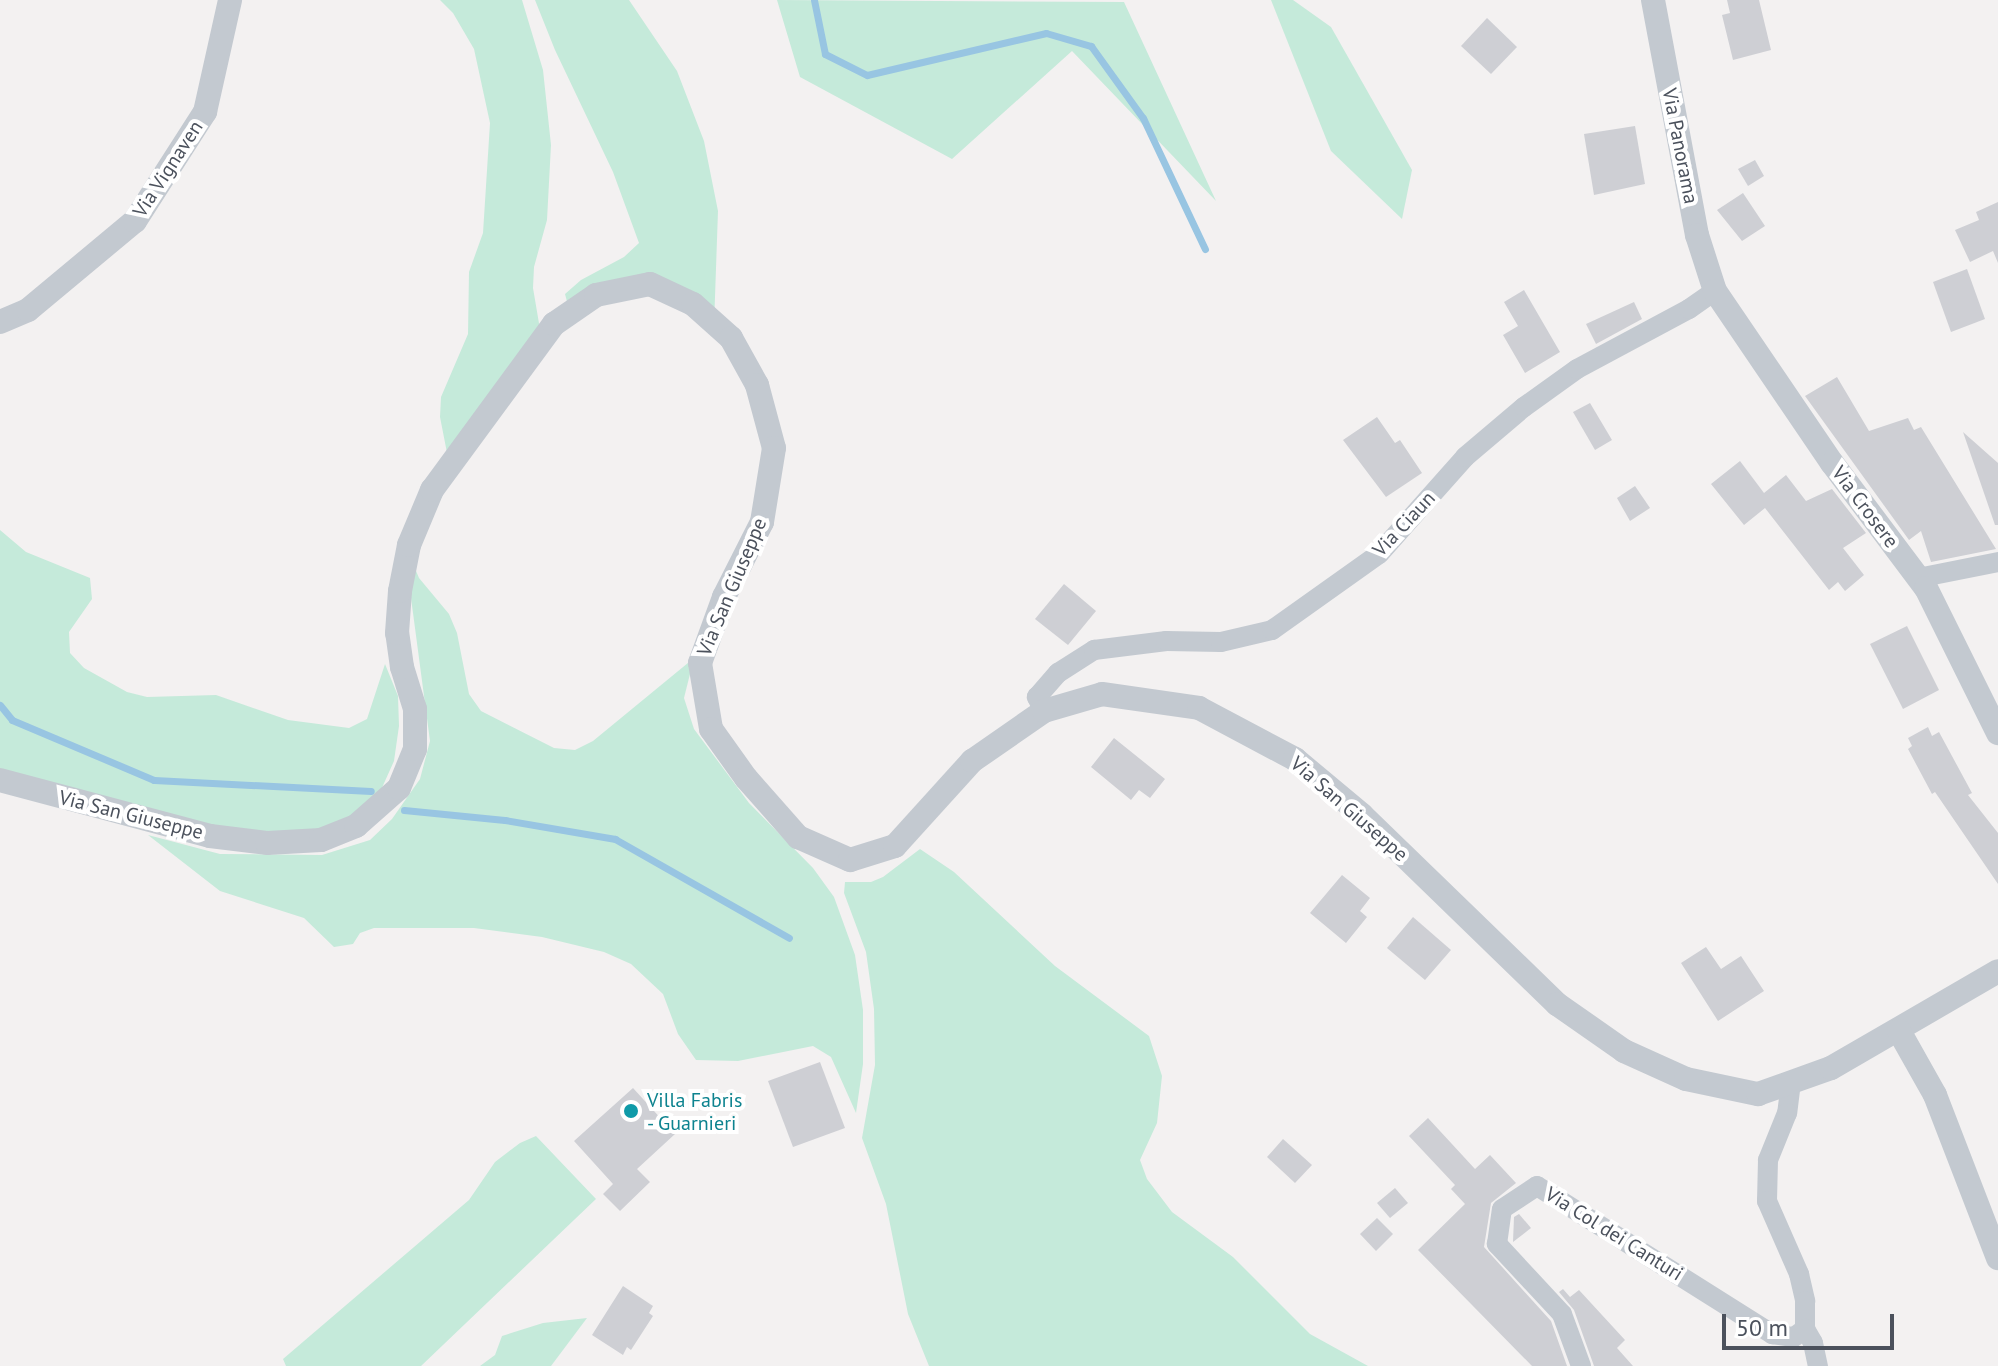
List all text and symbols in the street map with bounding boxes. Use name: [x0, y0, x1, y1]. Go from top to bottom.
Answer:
street label: Via Panorama: [1657, 86, 1703, 206]
street label: Via Vignaven: [128, 116, 208, 222]
street label: Via Crosere: [1826, 461, 1904, 553]
street label: Via Ciaun: [1368, 486, 1440, 562]
street label: Via San Giuseppe: [692, 514, 772, 660]
street label: Via San Giuseppe: [1285, 752, 1413, 866]
street label: Via San Giuseppe: [57, 786, 205, 844]
place label: Villa Fabris - Guarnieri: [647, 1088, 742, 1135]
marker: Villa Fabris - Guarnieri: [622, 1102, 640, 1120]
street label: Via Col dei Canturi: [1541, 1182, 1687, 1286]
scale bar: [1726, 1298, 1898, 1348]
text: 50 m: [1736, 1312, 1788, 1343]

